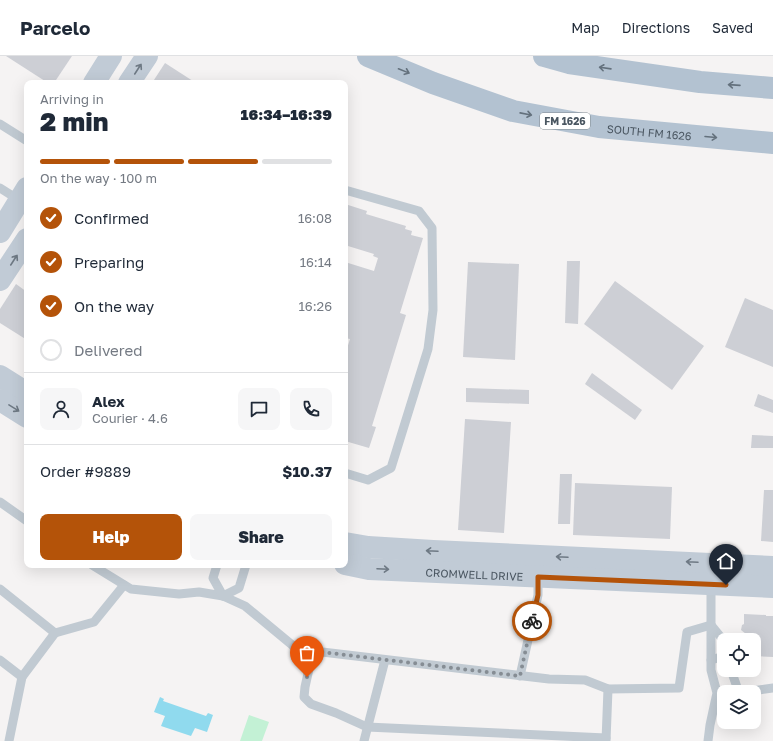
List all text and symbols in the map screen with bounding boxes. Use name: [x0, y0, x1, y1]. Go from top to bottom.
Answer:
text: Parcelo: [20, 16, 90, 39]
text: Map: [571, 19, 600, 36]
text: Directions: [622, 19, 690, 36]
text: Saved: [712, 19, 753, 36]
one-way arrow: [134, 64, 142, 75]
one-way arrow: [599, 64, 612, 72]
one-way arrow: [397, 67, 409, 75]
one-way arrow: [728, 81, 741, 88]
text: Arriving in: [40, 91, 104, 107]
text: 16:34–16:39: [241, 105, 332, 123]
text: 2 min: [40, 106, 108, 137]
one-way arrow: [520, 110, 533, 118]
road number: FM 1626: [540, 113, 590, 129]
street label: SOUTH FM 1626: [606, 121, 692, 142]
one-way arrow: [704, 134, 717, 141]
text: On the way · 100 m: [40, 170, 157, 186]
icon: check: [40, 207, 62, 229]
text: Confirmed: [74, 209, 149, 227]
text: 16:08: [298, 210, 332, 226]
icon: check: [40, 251, 62, 273]
text: Preparing: [74, 253, 144, 271]
one-way arrow: [10, 254, 18, 266]
text: 16:14: [300, 254, 332, 270]
icon: check: [40, 295, 62, 317]
text: On the way: [74, 297, 154, 315]
text: 16:26: [299, 298, 332, 314]
text: Delivered: [74, 341, 142, 359]
button: person: [40, 388, 82, 430]
button: chat: [238, 388, 280, 430]
button: phone: [290, 388, 332, 430]
text: Alex: [92, 392, 125, 410]
one-way arrow: [8, 404, 19, 413]
text: Courier · 4.6: [92, 410, 168, 426]
text: Order #9889: [40, 462, 131, 480]
text: $10.37: [282, 462, 332, 480]
button: Help: [40, 514, 182, 560]
button: Share: [190, 514, 332, 560]
pin: [709, 544, 743, 585]
one-way arrow: [426, 547, 439, 554]
icon: home: [715, 550, 737, 572]
one-way arrow: [556, 553, 569, 560]
one-way arrow: [686, 559, 699, 566]
street label: CROMWELL DRIVE: [425, 565, 524, 582]
one-way arrow: [376, 566, 389, 573]
courier: [512, 601, 552, 641]
icon: bike: [521, 610, 543, 632]
map controls: [717, 633, 761, 729]
button: locate: [717, 633, 761, 677]
pin: [290, 636, 324, 677]
icon: bag: [296, 642, 318, 664]
button: layers: [717, 685, 761, 729]

